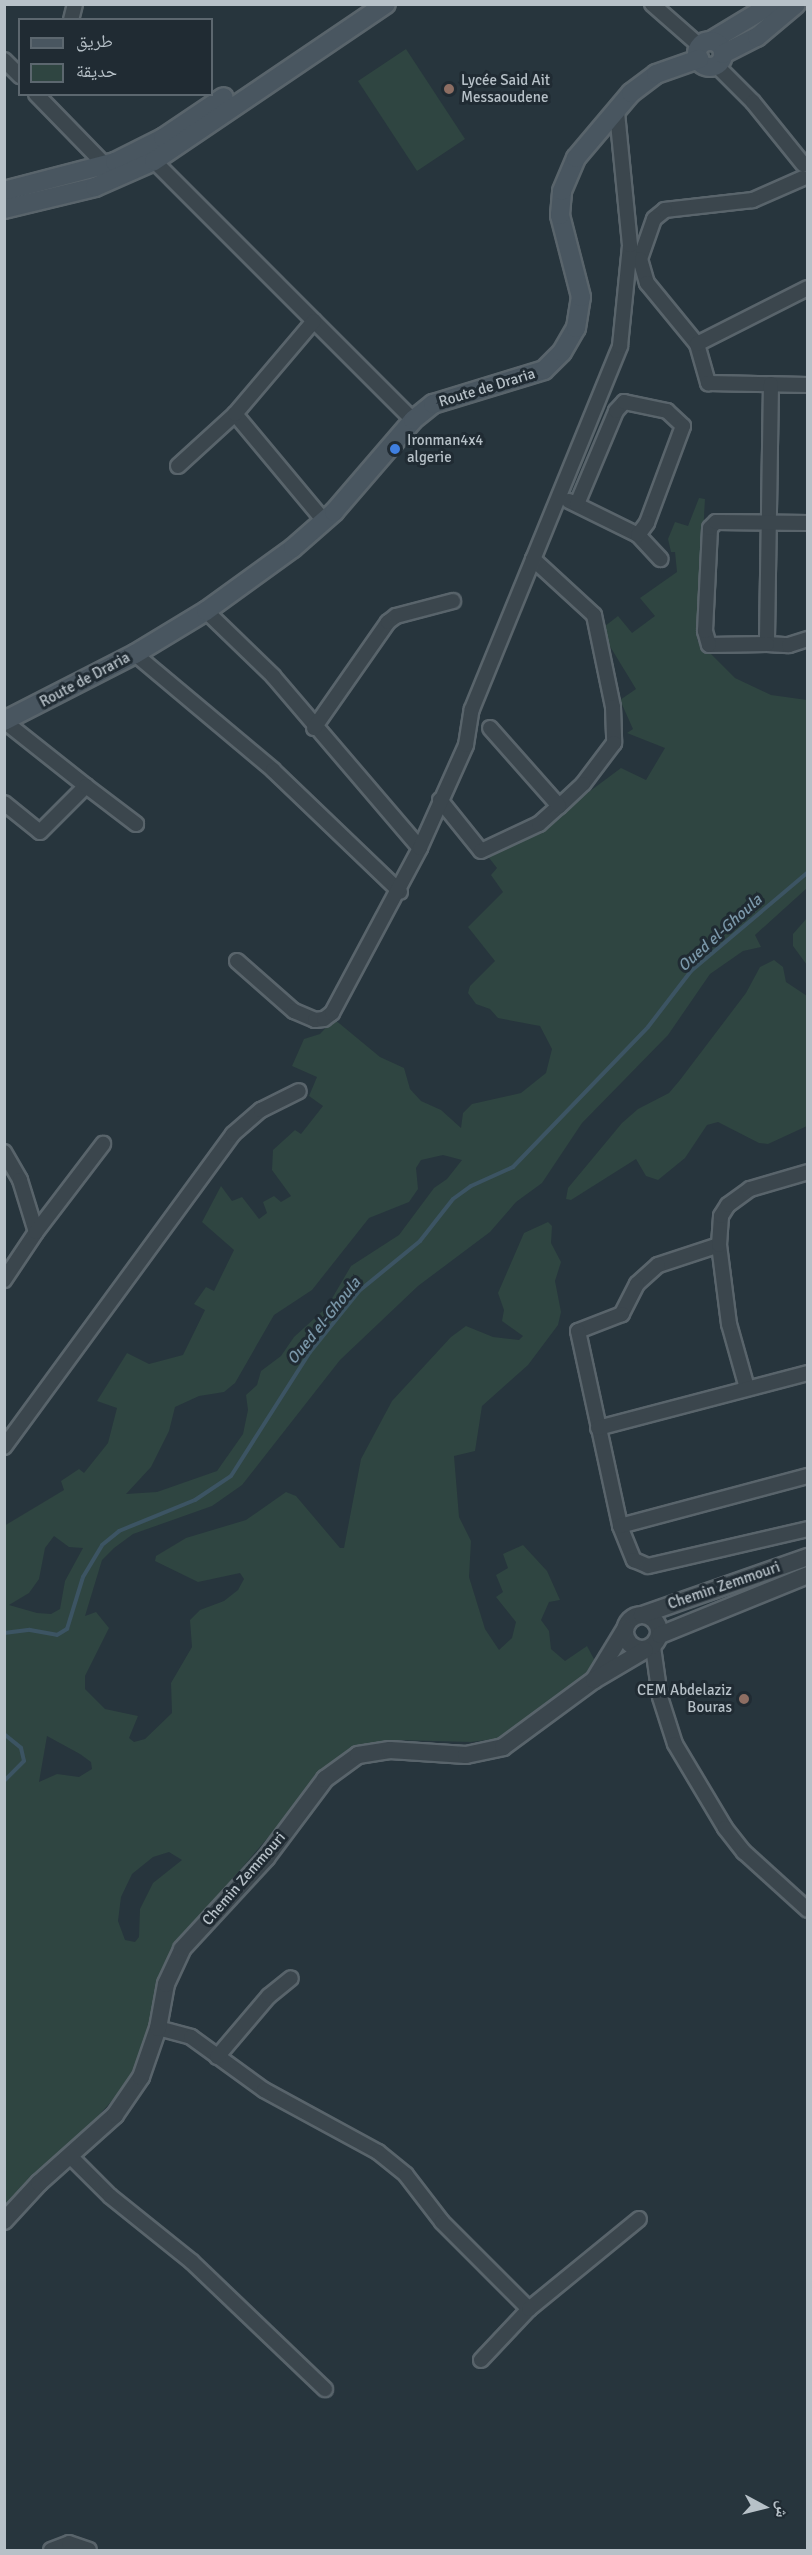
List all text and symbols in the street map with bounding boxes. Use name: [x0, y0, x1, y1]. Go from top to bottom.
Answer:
legend: [18, 18, 213, 96]
text: طريق: [76, 30, 113, 52]
text: حديقة: [76, 60, 117, 82]
place label: Lycée Said Ait Messaoudene: [461, 71, 550, 106]
marker: Lycée Said Ait Messaoudene: [442, 82, 456, 96]
street label: Route de Draria: [437, 365, 537, 411]
place label: Ironman4x4 algerie: [407, 431, 483, 466]
marker: Ironman4x4 algerie: [388, 442, 402, 456]
street label: Route de Draria: [37, 649, 133, 711]
water label: Oued el-Ghoula: [674, 890, 766, 976]
water label: Oued el-Ghoula: [283, 1274, 365, 1368]
street label: Chemin Zemmouri: [666, 1558, 782, 1614]
place label: CEM Abdelaziz Bouras: [637, 1681, 732, 1716]
marker: CEM Abdelaziz Bouras: [737, 1692, 751, 1706]
street label: Chemin Zemmouri: [199, 1829, 289, 1929]
north arrow: [734, 2477, 794, 2537]
text: ش: [771, 2500, 793, 2519]

